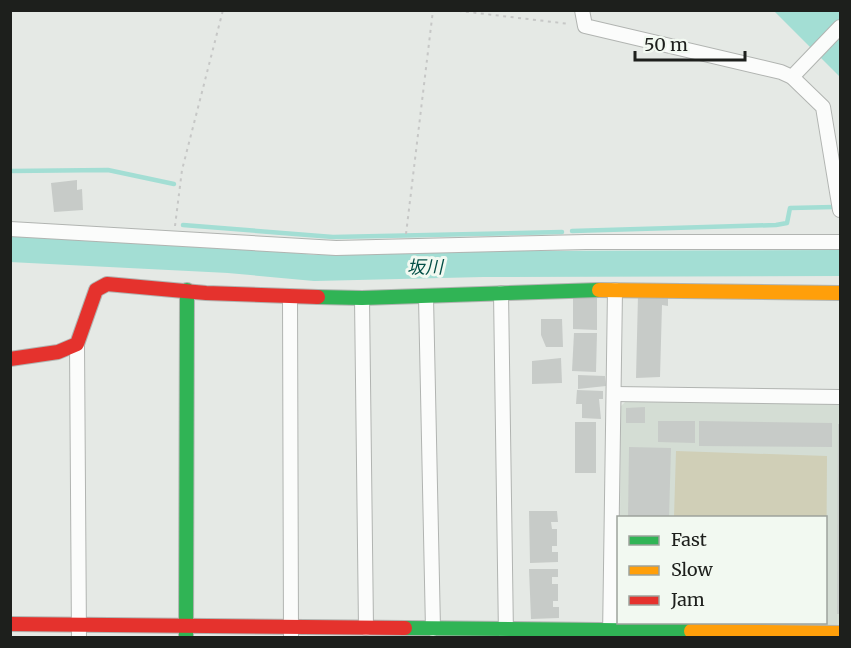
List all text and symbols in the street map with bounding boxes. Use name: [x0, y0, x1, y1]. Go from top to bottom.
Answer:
scale bar: [635, 24, 744, 62]
text: 50 m: [644, 33, 688, 56]
water label: 坂川: [407, 255, 445, 279]
legend: [617, 516, 827, 624]
text: Fast: [671, 528, 707, 551]
text: Slow: [671, 558, 714, 581]
text: Jam: [670, 588, 705, 611]

